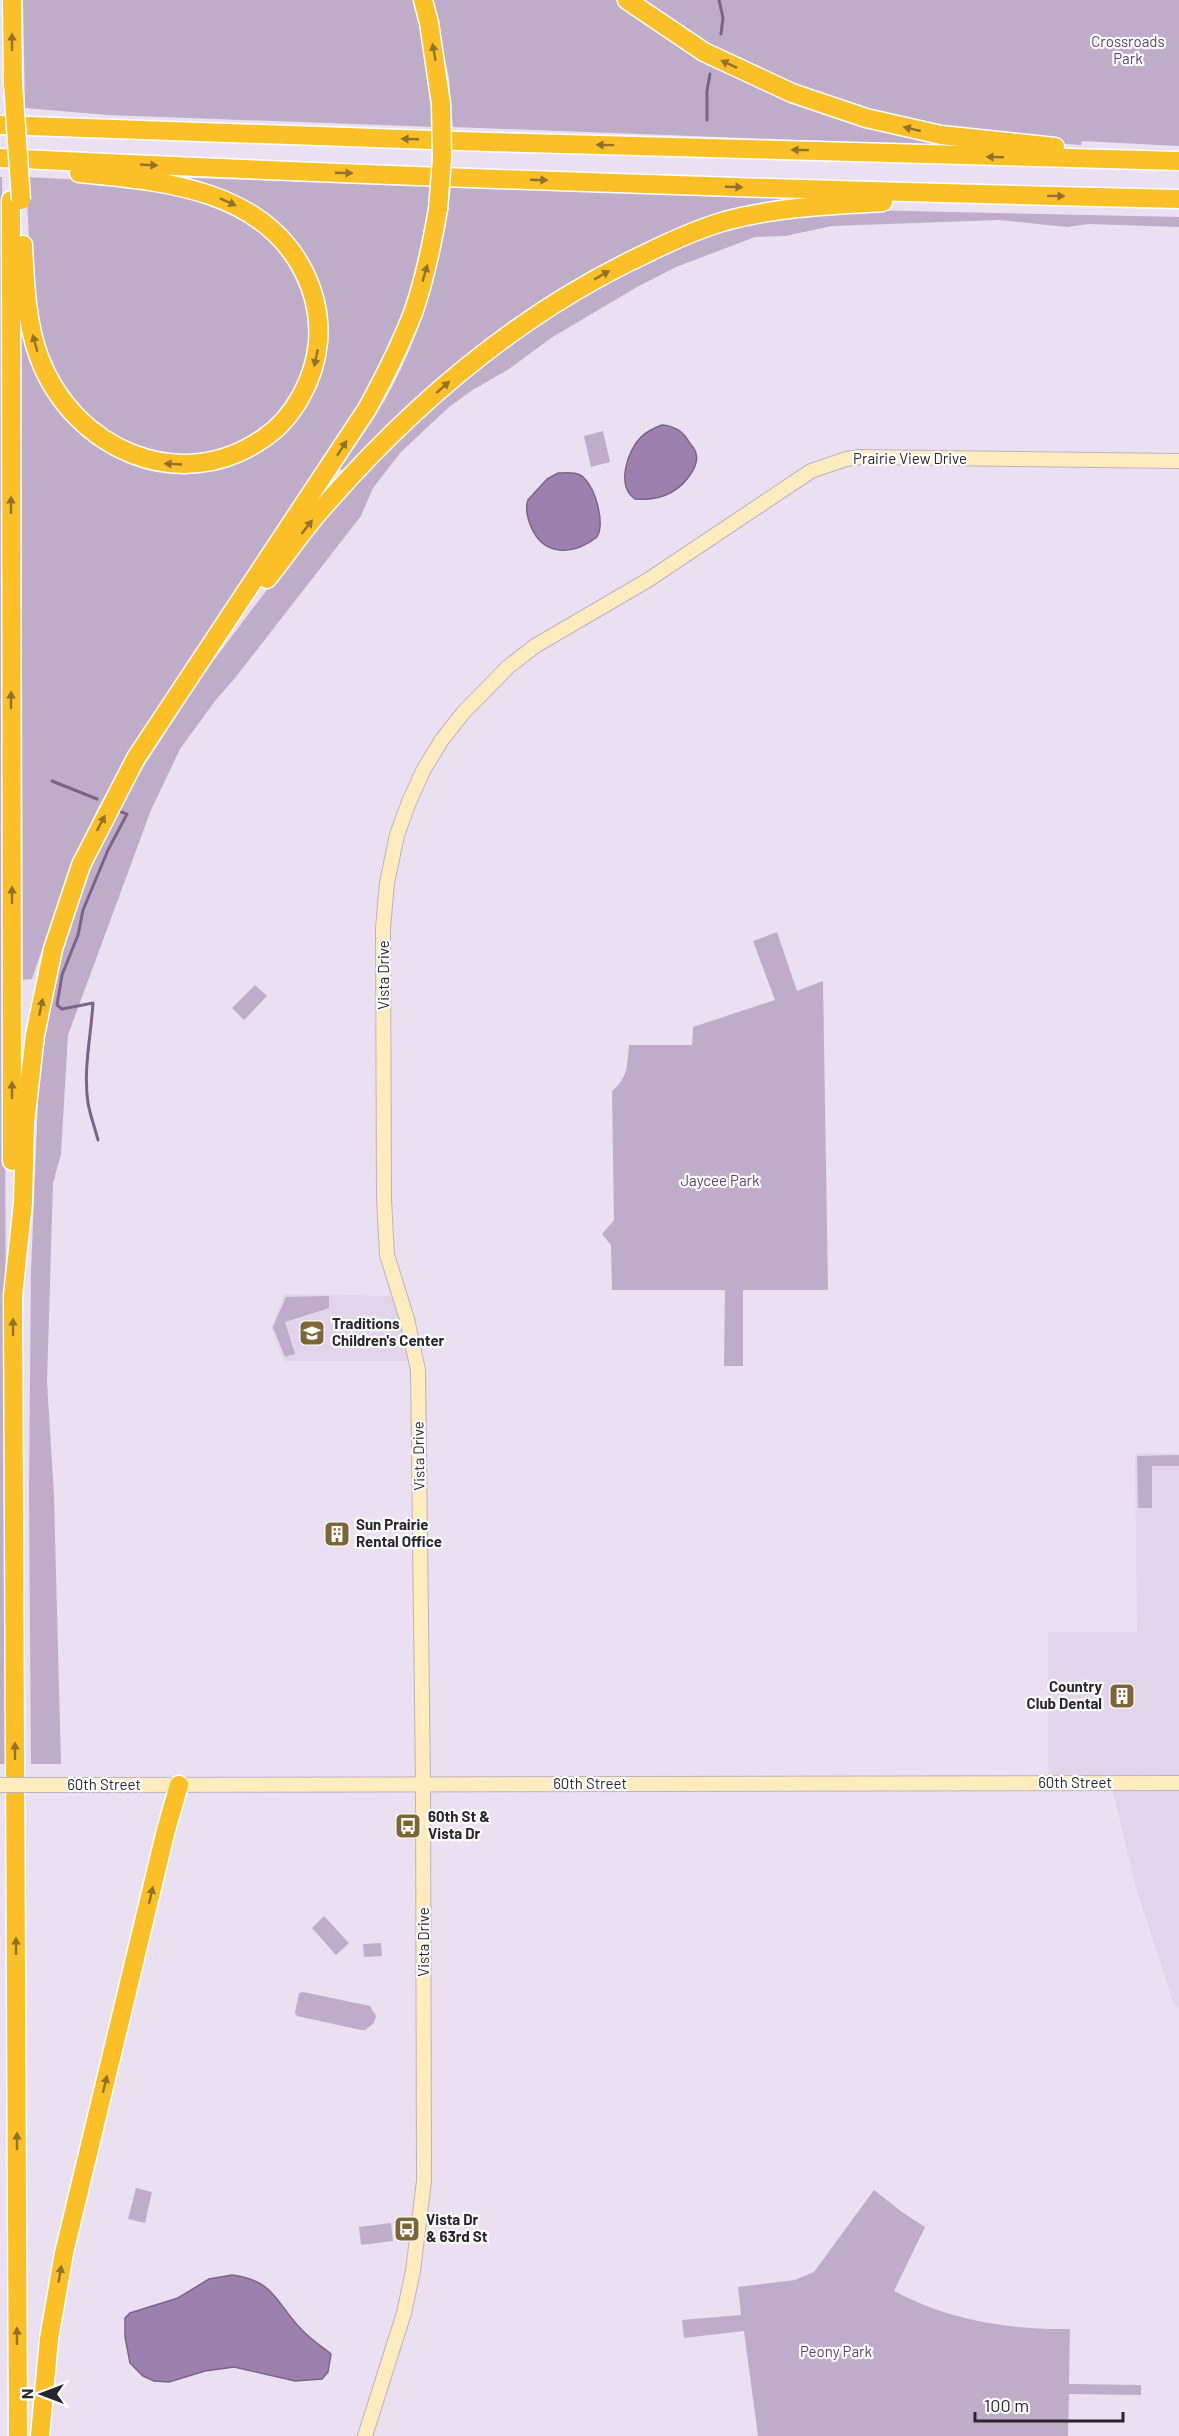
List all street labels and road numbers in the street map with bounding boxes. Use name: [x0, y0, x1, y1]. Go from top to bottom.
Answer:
street label: Prairie View Drive: [853, 449, 967, 467]
street label: Vista Drive: [374, 940, 392, 1010]
street label: Vista Drive: [408, 1421, 428, 1491]
street label: 60th Street: [1038, 1773, 1112, 1791]
street label: 60th Street: [553, 1774, 627, 1792]
street label: 60th Street: [67, 1775, 141, 1793]
street label: Vista Drive: [414, 1907, 432, 1977]

